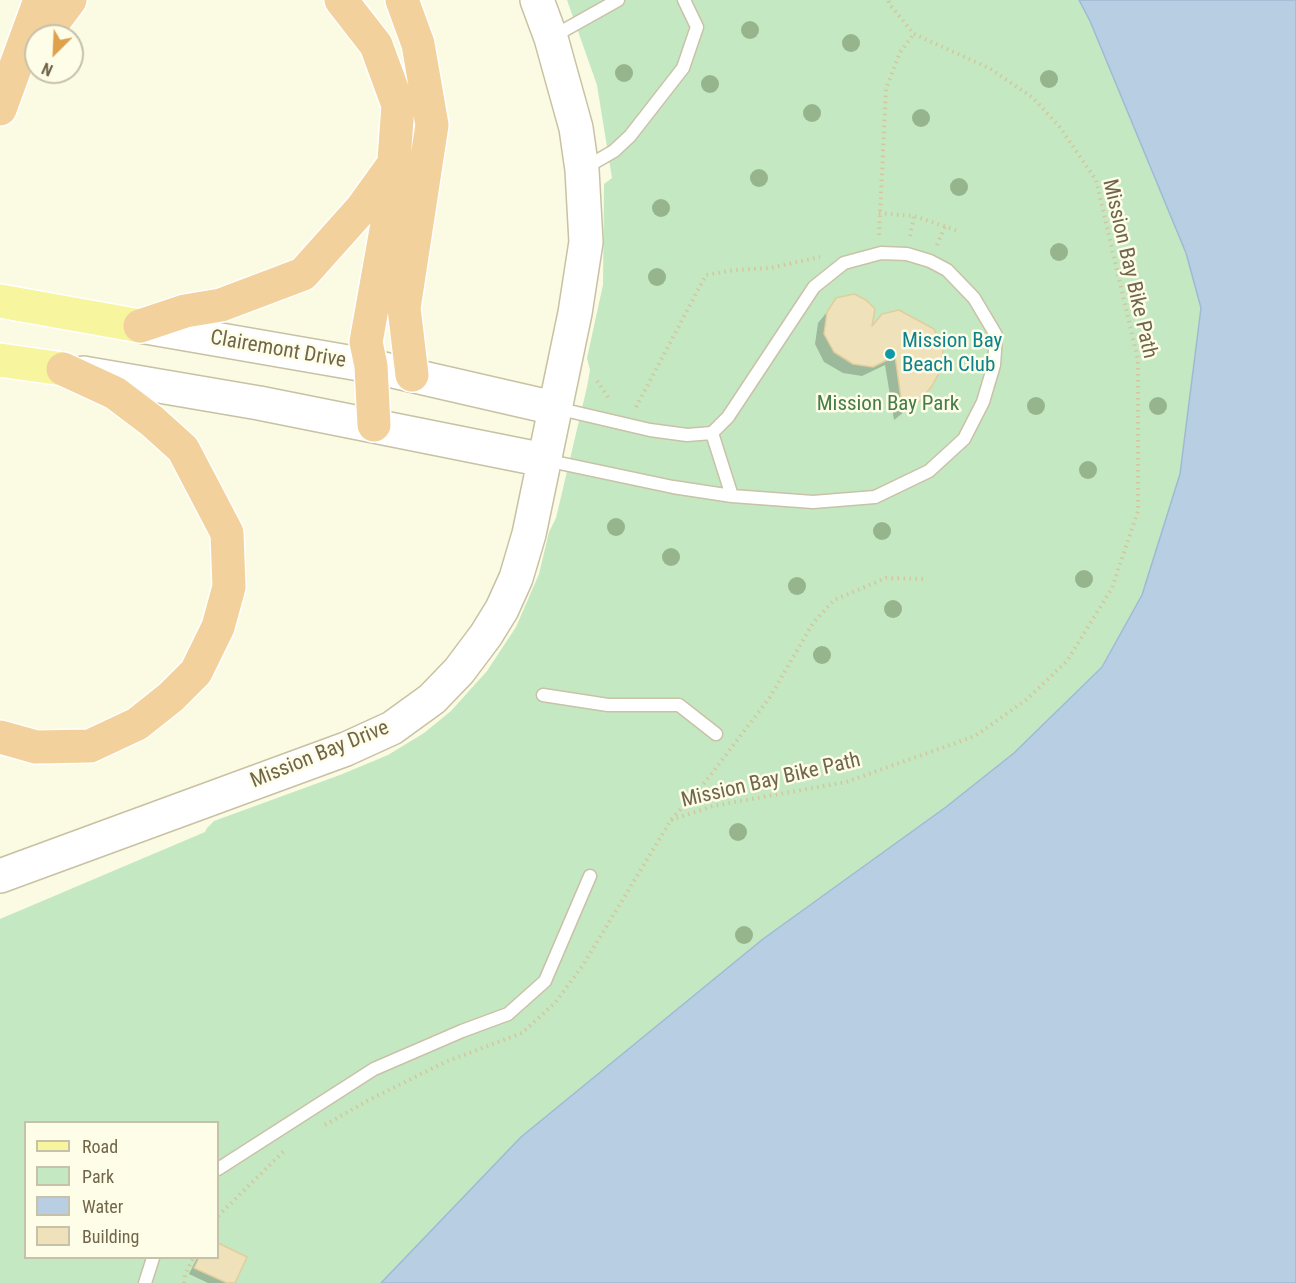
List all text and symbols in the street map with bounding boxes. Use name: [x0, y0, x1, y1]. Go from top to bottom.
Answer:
north arrow: [24, 24, 84, 84]
text: N: [39, 58, 56, 80]
street label: Mission Bay Bike Path: [1096, 177, 1162, 361]
street label: Clairemont Drive: [208, 326, 348, 374]
place label: Mission Bay Beach Club: [902, 329, 1002, 379]
marker: Mission Bay Beach Club: [883, 347, 897, 361]
park label: Mission Bay Park: [817, 392, 959, 418]
street label: Mission Bay Drive: [247, 716, 393, 794]
street label: Mission Bay Bike Path: [679, 748, 863, 814]
legend: [24, 1121, 219, 1259]
text: Road: [82, 1136, 118, 1157]
text: Park: [82, 1166, 114, 1187]
text: Water: [82, 1196, 123, 1217]
text: Building: [82, 1226, 139, 1247]

